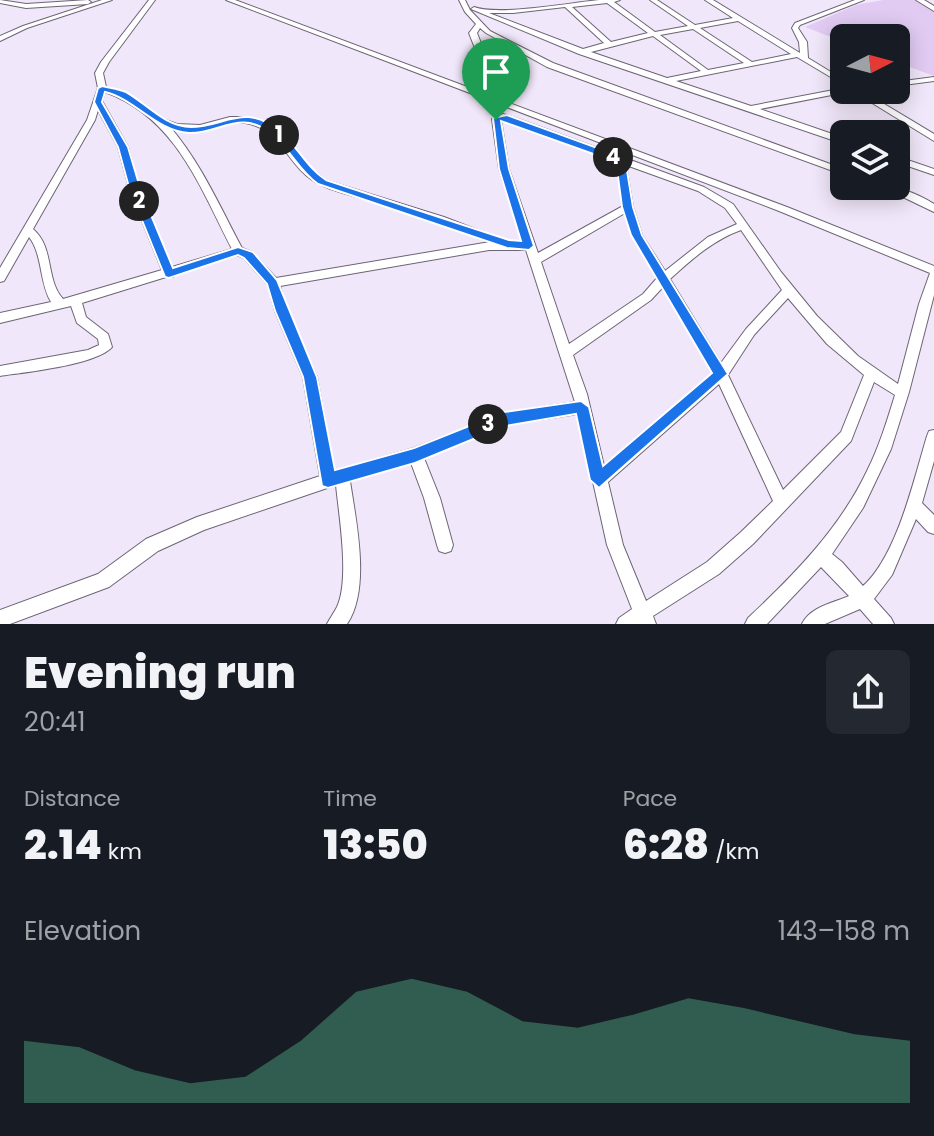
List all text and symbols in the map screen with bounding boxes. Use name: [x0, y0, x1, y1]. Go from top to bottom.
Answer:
north arrow: [830, 24, 910, 104]
map controls: [830, 24, 910, 200]
pin: [462, 38, 530, 120]
icon: arrive: [474, 50, 518, 94]
pin: 1: [259, 115, 299, 155]
text: 1: [275, 119, 283, 150]
button: layers: [830, 120, 910, 200]
pin: 4: [593, 137, 633, 177]
text: 4: [606, 141, 620, 172]
pin: 2: [119, 181, 159, 221]
text: 2: [133, 185, 145, 216]
pin: 3: [468, 404, 508, 444]
text: 3: [481, 408, 495, 439]
text: Evening run: [24, 642, 296, 703]
button: share: [826, 650, 910, 734]
text: 20:41: [24, 704, 86, 740]
text: Distance: [24, 783, 120, 814]
text: Time: [323, 783, 377, 814]
text: Pace: [623, 783, 677, 814]
text: 2.14: [24, 817, 102, 873]
text: 13:50: [323, 817, 428, 873]
text: 6:28: [623, 817, 709, 873]
text: km: [102, 836, 142, 867]
text: /km: [709, 836, 759, 867]
text: Elevation: [24, 913, 141, 949]
text: 143–158 m: [778, 913, 910, 949]

